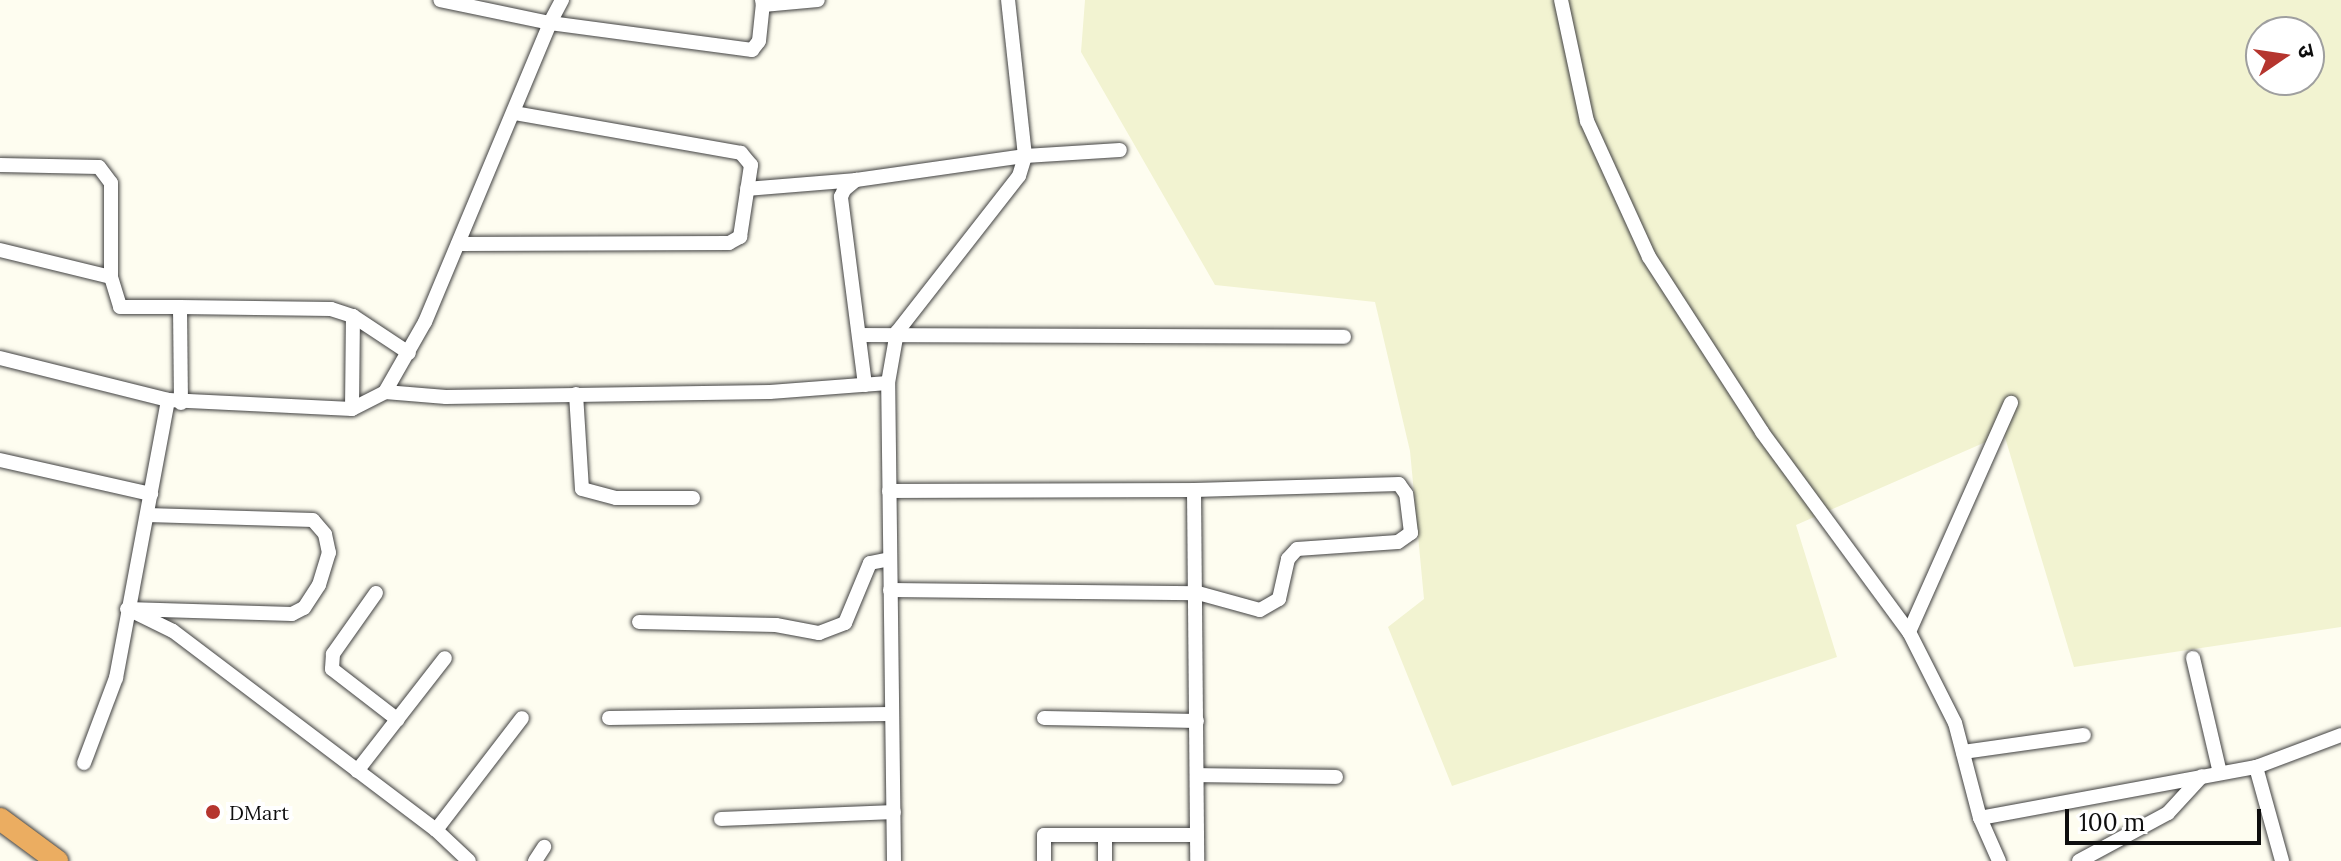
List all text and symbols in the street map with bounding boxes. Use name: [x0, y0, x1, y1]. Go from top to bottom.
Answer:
north arrow: [2245, 16, 2325, 96]
text: उ: [2291, 42, 2322, 60]
scale bar: [2069, 793, 2265, 843]
place label: DMart: [229, 800, 289, 824]
marker: DMart: [204, 803, 222, 821]
text: 100 m: [2079, 807, 2145, 838]

